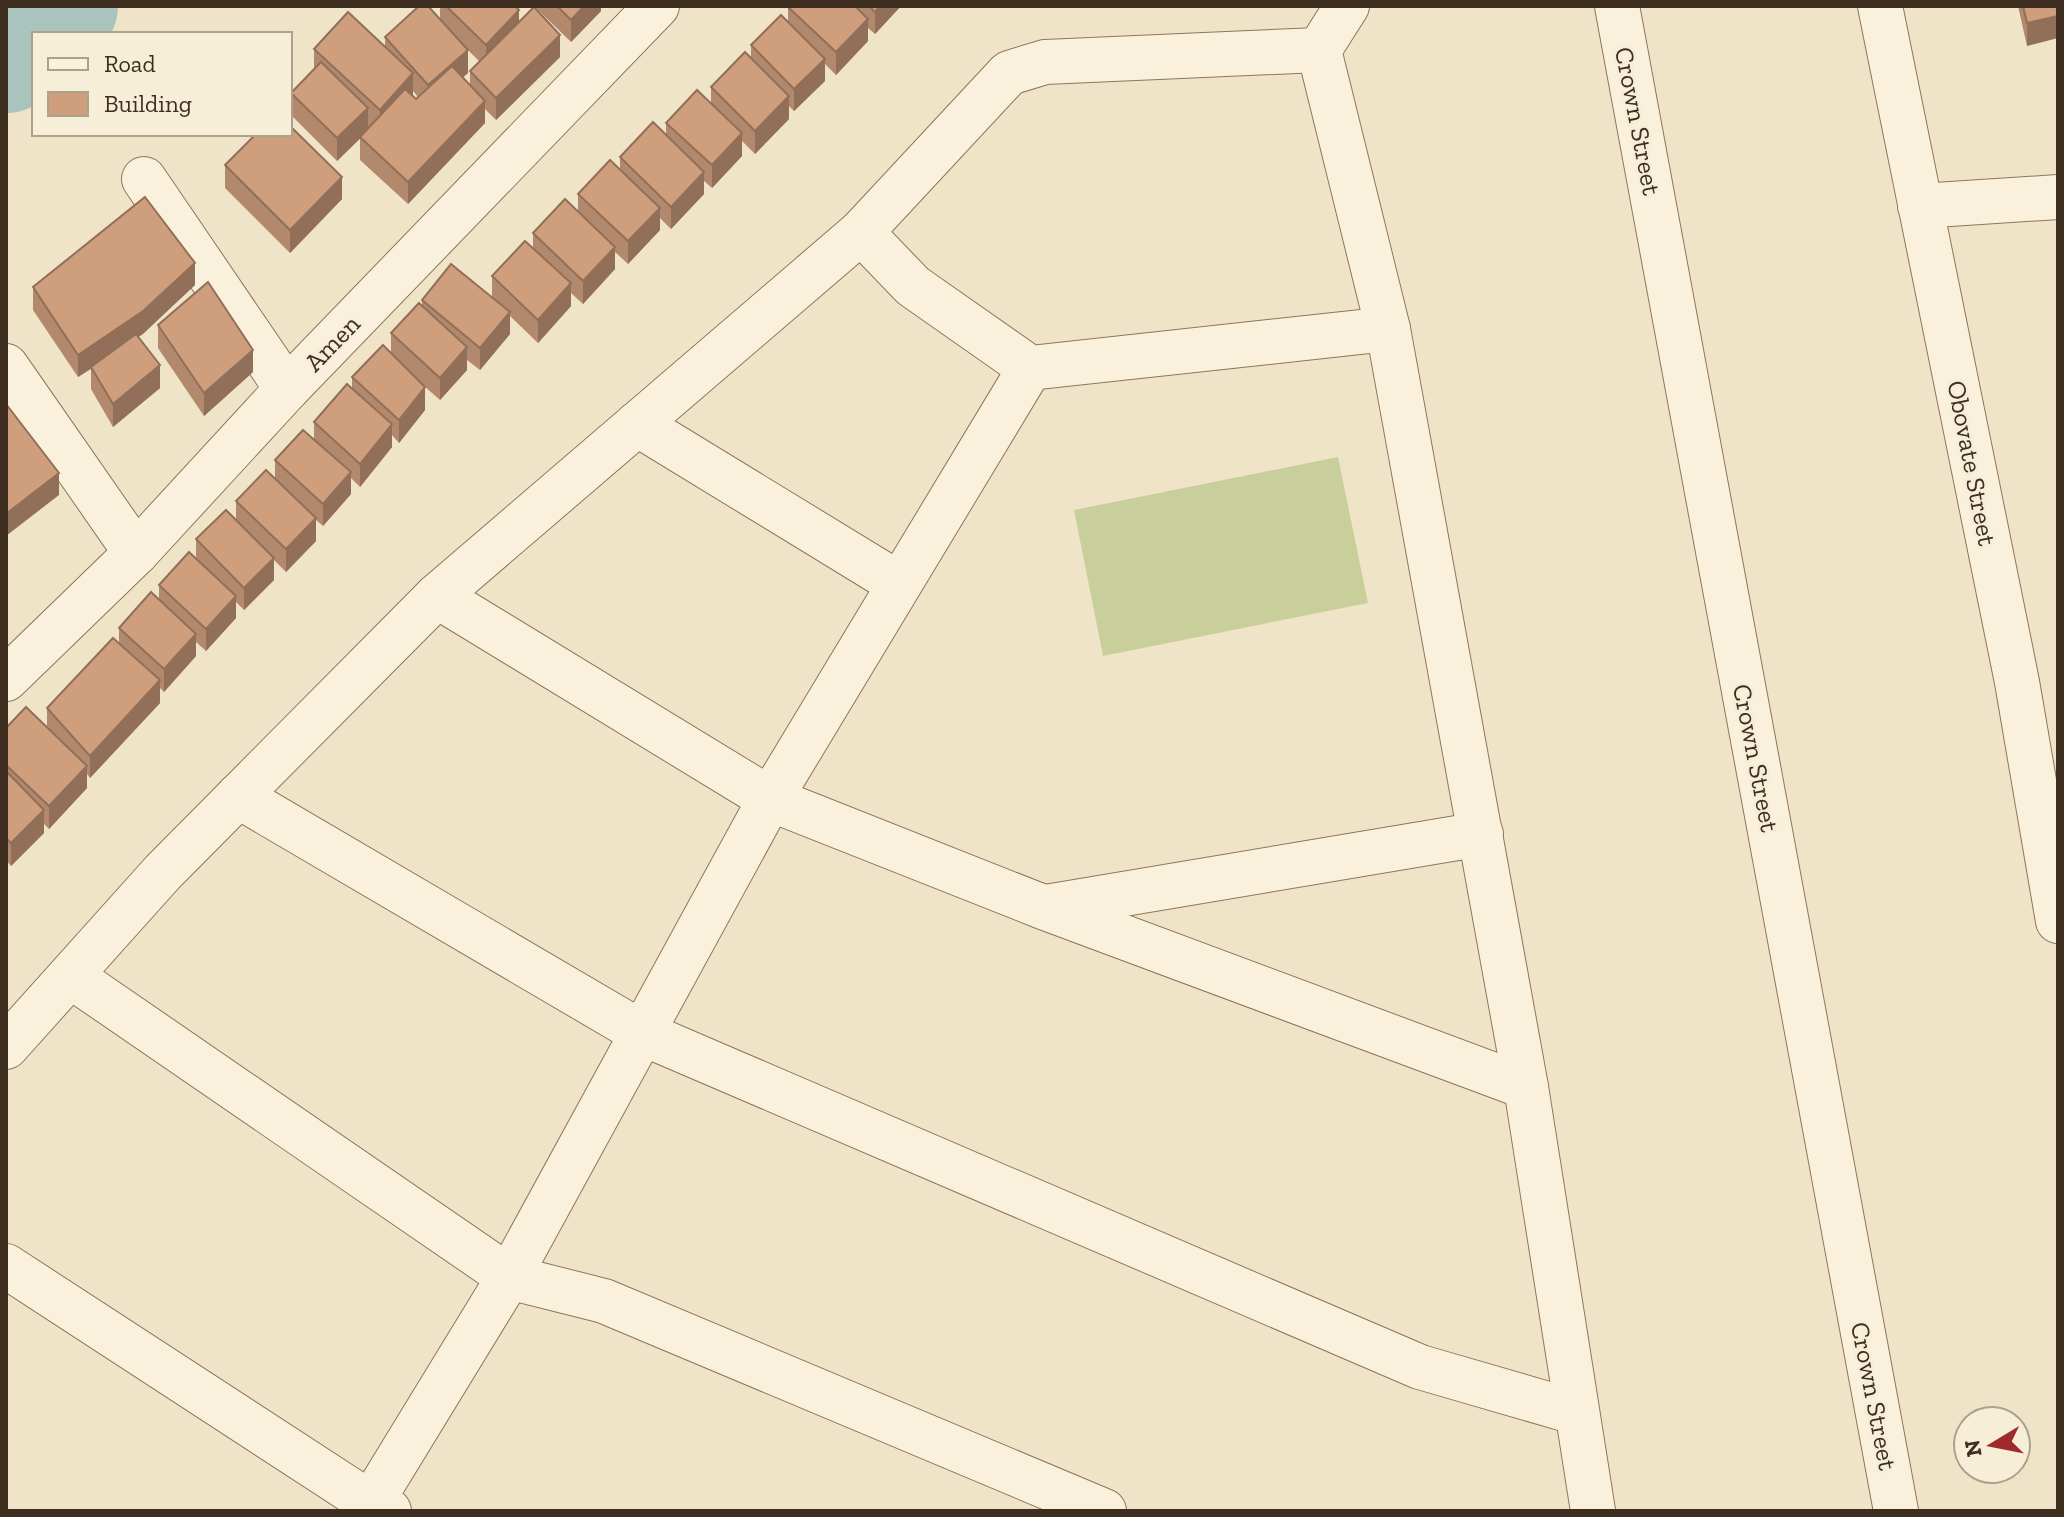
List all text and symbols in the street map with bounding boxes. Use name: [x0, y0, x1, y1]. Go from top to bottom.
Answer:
legend: [32, 32, 292, 136]
street label: Crown Street: [1608, 44, 1668, 198]
text: Road: [104, 49, 156, 78]
text: Building: [104, 89, 192, 118]
street label: Amen: [297, 308, 367, 378]
street label: Obovate Street: [1940, 378, 2004, 549]
street label: Crown Street: [1726, 681, 1786, 835]
street label: Crown Street: [1844, 1319, 1904, 1473]
north arrow: [1952, 1405, 2032, 1485]
text: N: [1958, 1438, 1988, 1459]

